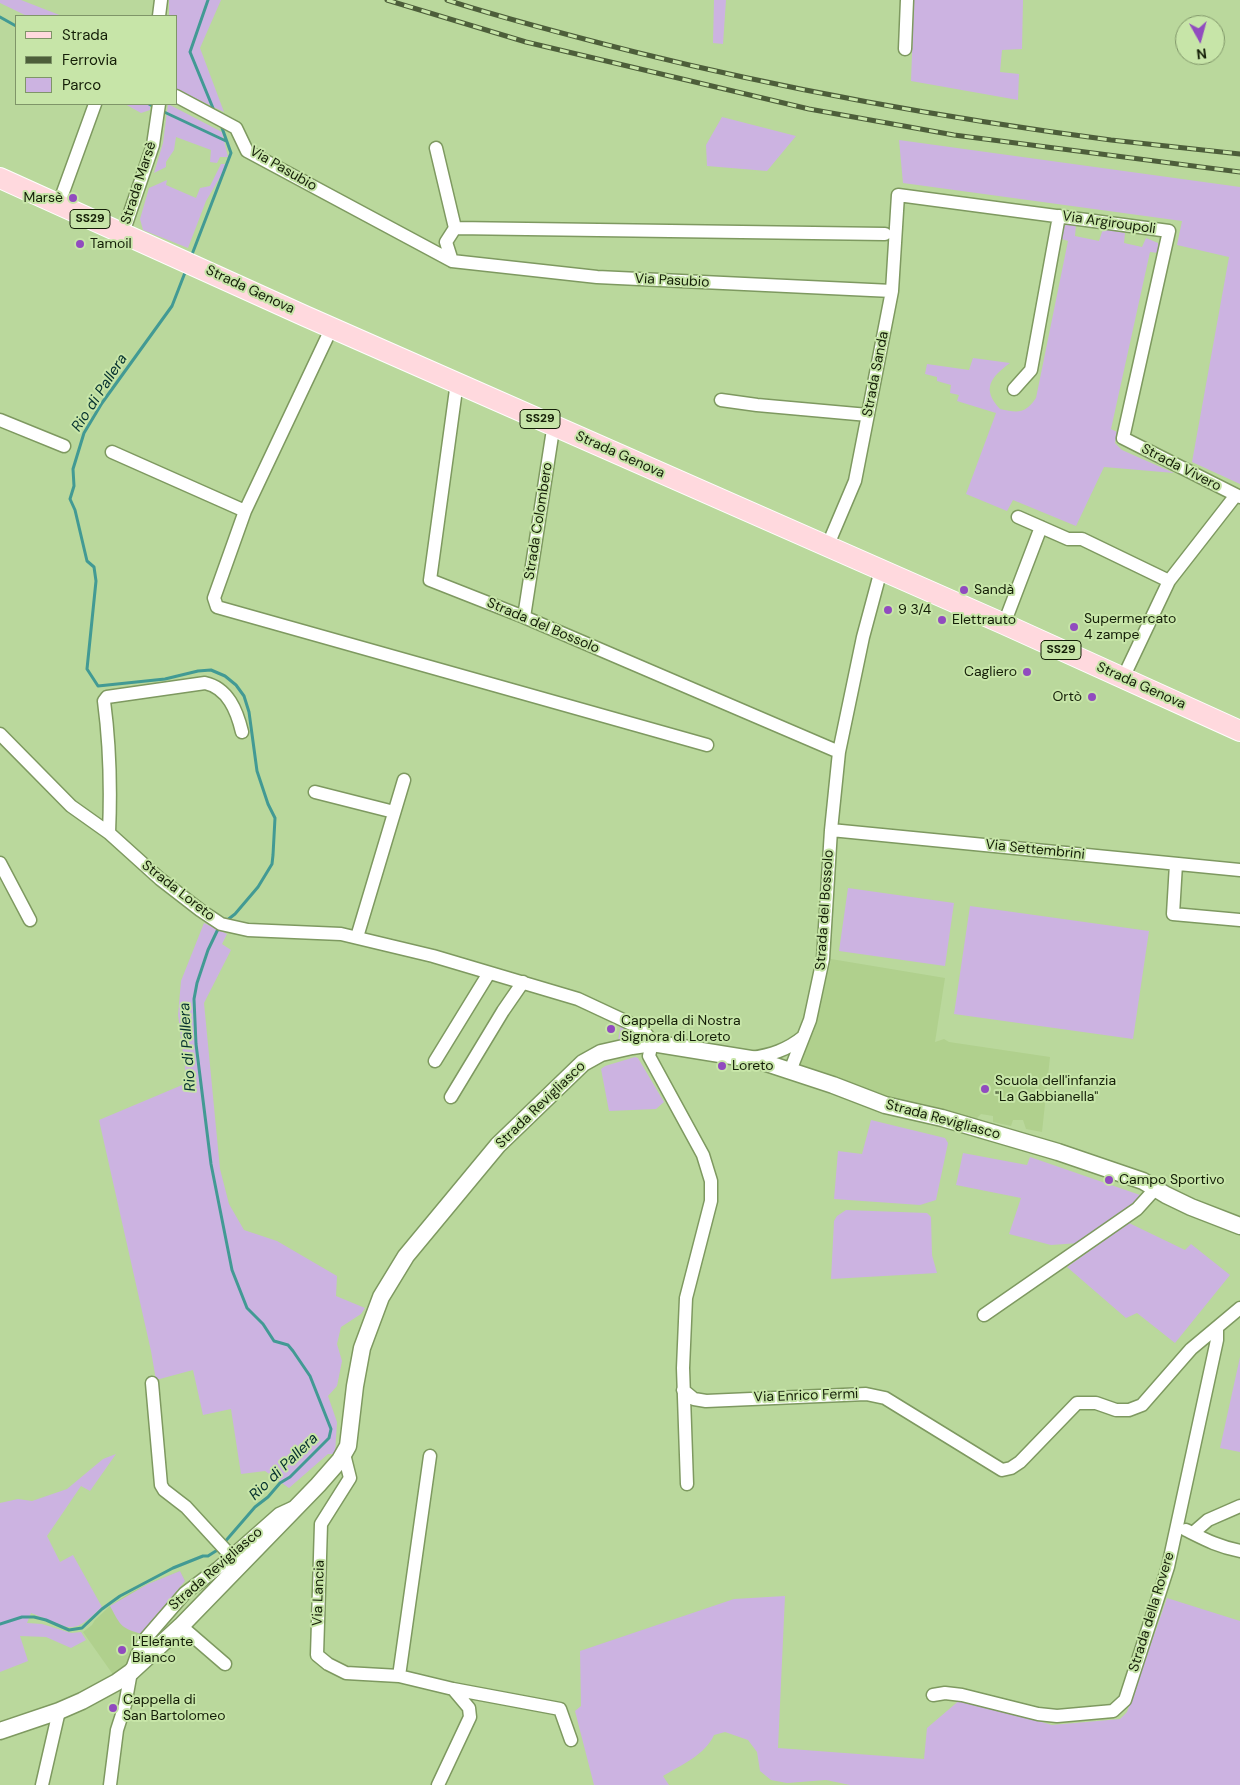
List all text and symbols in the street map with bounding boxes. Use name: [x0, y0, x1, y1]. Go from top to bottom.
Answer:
legend: [15, 15, 178, 105]
north arrow: [1175, 15, 1225, 65]
text: Strada: [62, 25, 108, 45]
text: N: [1196, 44, 1208, 63]
text: Ferrovia: [62, 50, 117, 70]
text: Parco: [62, 75, 101, 95]
street label: Strada Marsè: [118, 139, 160, 227]
street label: Via Pasubio: [246, 143, 320, 195]
place label: Marsè: [23, 190, 63, 206]
marker: Marsè: [67, 192, 79, 204]
street label: Via Argiroupoli: [1061, 208, 1157, 238]
road number: SS29: [70, 210, 110, 228]
place label: Tamoil: [90, 236, 132, 252]
marker: Tamoil: [74, 238, 86, 250]
street label: Strada Genova: [203, 262, 297, 318]
street label: Via Pasubio: [634, 271, 710, 291]
street label: Strada Sanda: [859, 330, 893, 418]
water label: Rio di Pallera: [68, 351, 132, 435]
road number: SS29: [520, 409, 560, 428]
street label: Strada Genova: [573, 428, 667, 482]
street label: Strada Vivero: [1138, 441, 1224, 495]
street label: Strada Colombero: [521, 461, 557, 581]
place label: Sandà: [974, 582, 1014, 598]
marker: Sandà: [958, 584, 970, 596]
street label: Strada del Bossolo: [484, 595, 602, 657]
place label: 9 3/4: [898, 602, 931, 618]
marker: 9 3/4: [882, 604, 894, 616]
place label: Supermercato 4 zampe: [1084, 611, 1176, 644]
place label: Elettrauto: [952, 612, 1016, 628]
marker: Elettrauto: [936, 614, 948, 626]
marker: Supermercato 4 zampe: [1068, 621, 1080, 633]
road number: SS29: [1041, 640, 1081, 660]
street label: Strada Genova: [1094, 659, 1188, 713]
place label: Cagliero: [964, 664, 1017, 680]
marker: Cagliero: [1021, 666, 1033, 678]
place label: Ortò: [1052, 689, 1082, 705]
marker: Ortò: [1086, 691, 1098, 703]
street label: Via Settembrini: [984, 836, 1086, 864]
street label: Strada del Bossolo: [812, 849, 838, 971]
street label: Strada Loreto: [138, 857, 218, 925]
water label: Rio di Pallera: [176, 1002, 200, 1092]
place label: Cappella di Nostra Signora di Loreto: [621, 1013, 741, 1046]
marker: Cappella di Nostra Signora di Loreto: [605, 1023, 617, 1035]
street label: Strada Revigliasco: [493, 1058, 589, 1152]
place label: Loreto: [732, 1058, 774, 1074]
marker: Loreto: [716, 1060, 728, 1072]
place label: Scuola dell'infanzia "La Gabbianella": [995, 1073, 1116, 1106]
marker: Scuola dell'infanzia "La Gabbianella": [979, 1083, 991, 1095]
street label: Strada Revigliasco: [884, 1097, 1002, 1143]
place label: Campo Sportivo: [1119, 1172, 1224, 1188]
marker: Campo Sportivo: [1103, 1174, 1115, 1186]
street label: Via Enrico Fermi: [753, 1386, 859, 1406]
water label: Rio di Pallera: [246, 1430, 322, 1504]
street label: Strada Revigliasco: [166, 1524, 266, 1614]
street label: Strada della Rovere: [1126, 1550, 1178, 1674]
street label: Via Lancia: [309, 1560, 329, 1626]
place label: L'Elefante Bianco: [132, 1634, 193, 1666]
marker: L'Elefante Bianco: [116, 1644, 128, 1656]
place label: Cappella di San Bartolomeo: [123, 1692, 225, 1724]
marker: Cappella di San Bartolomeo: [107, 1702, 119, 1714]

